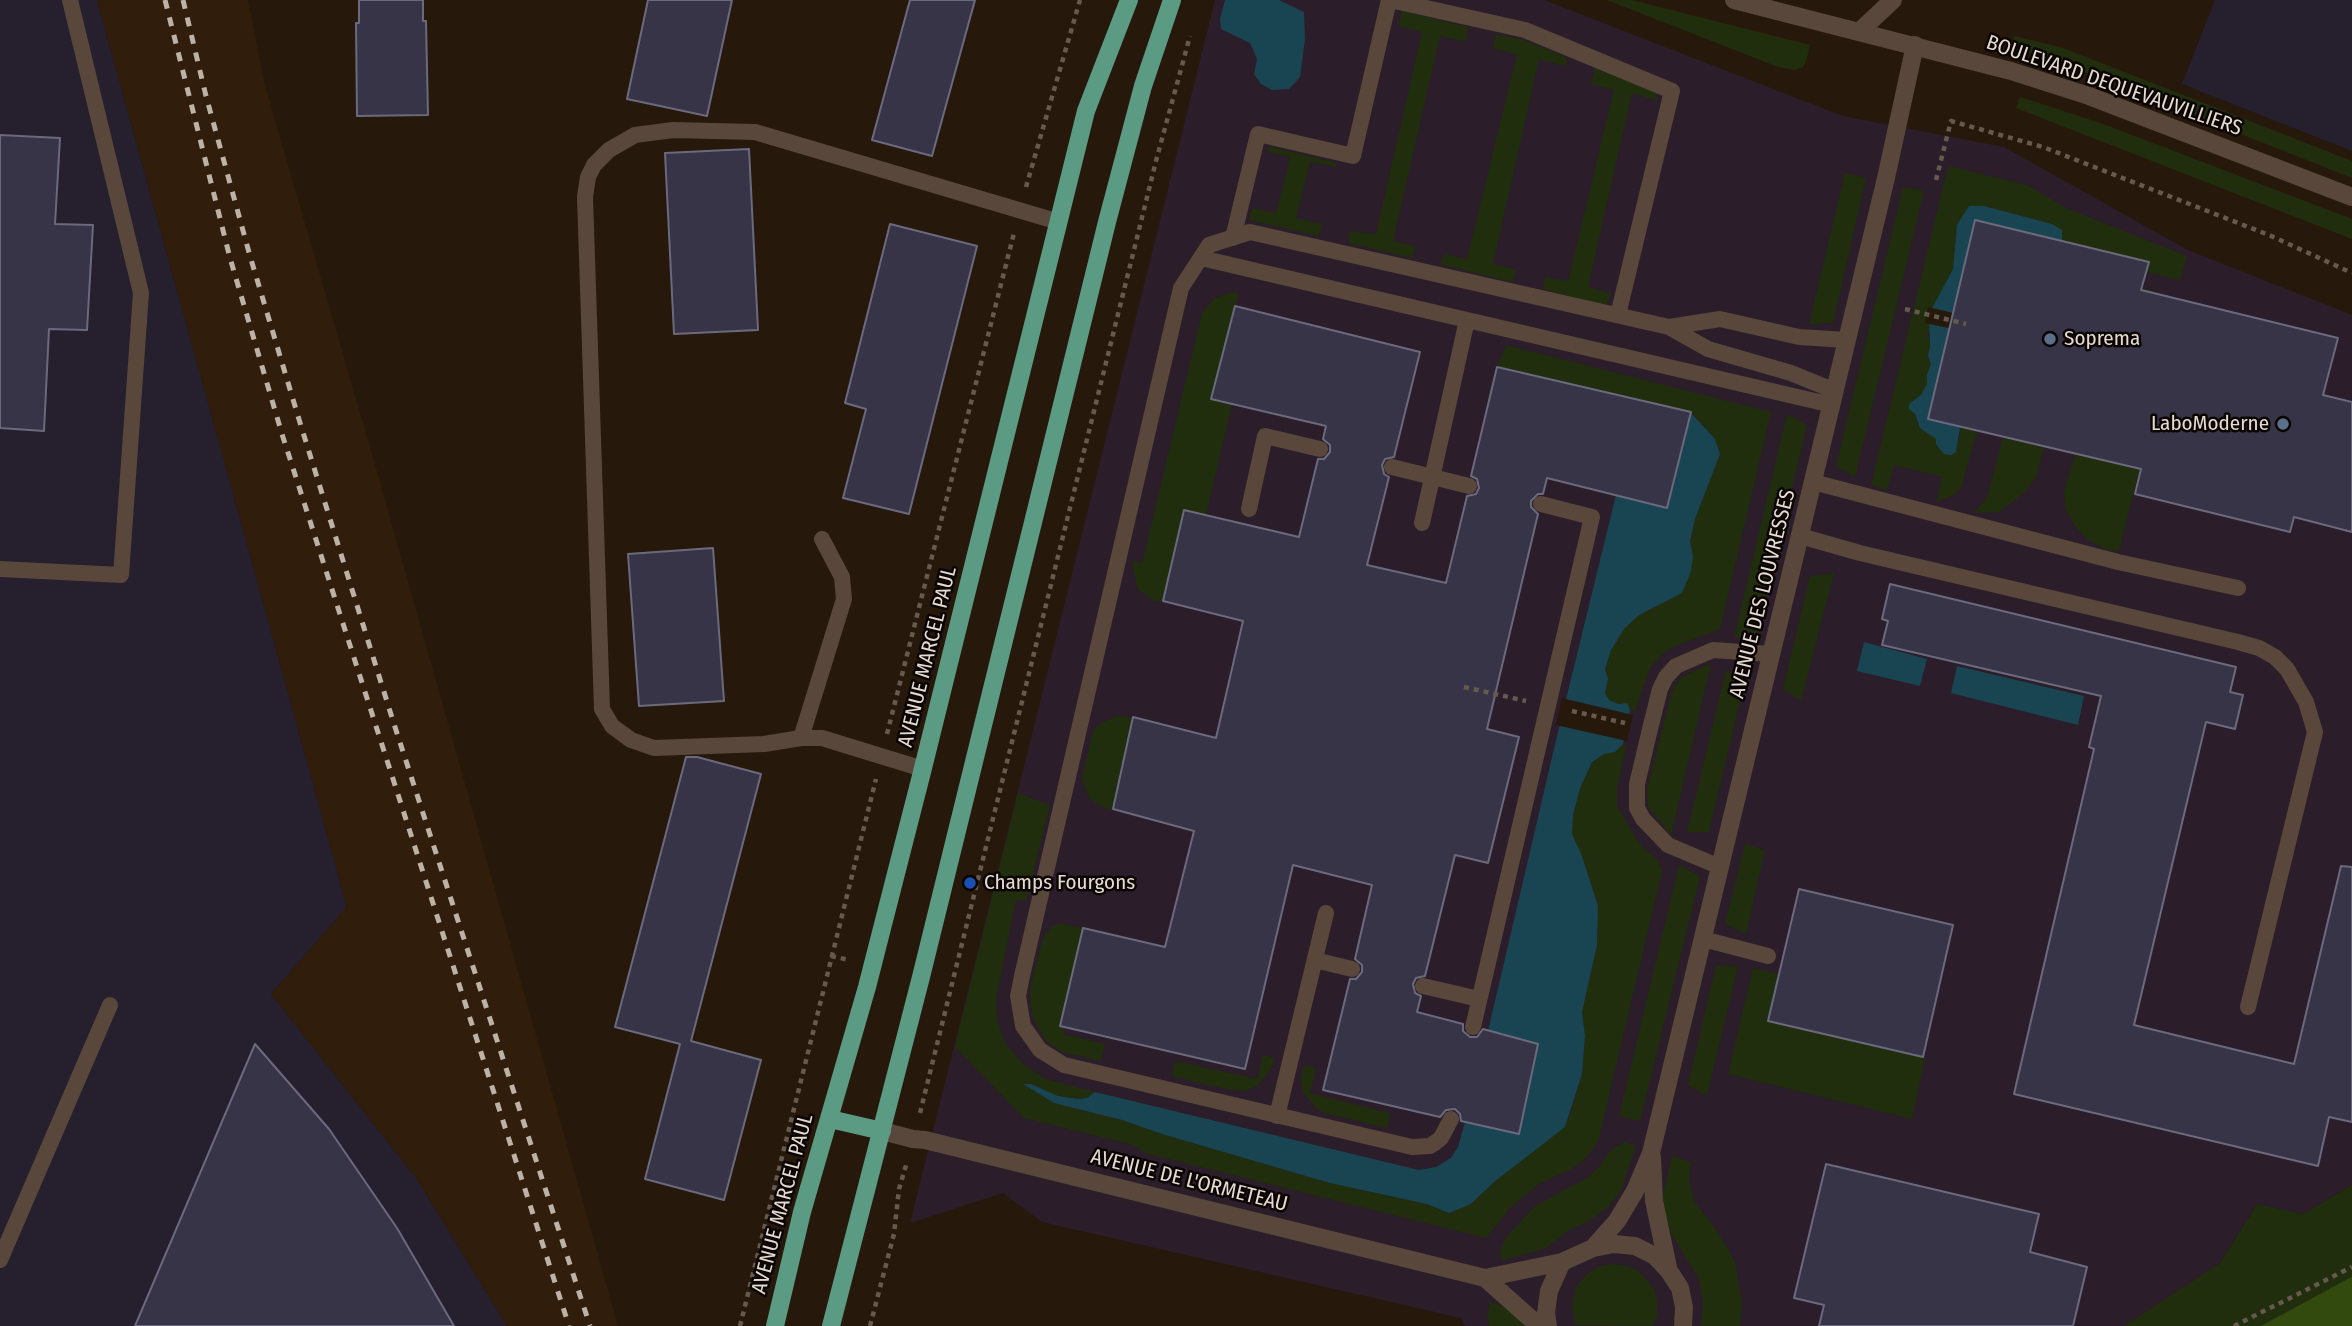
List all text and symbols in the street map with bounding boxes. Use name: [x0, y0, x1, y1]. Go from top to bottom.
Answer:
street label: BOULEVARD DEQUEVAUVILLIERS: [1983, 30, 2245, 142]
place label: Soprema: [2064, 326, 2140, 352]
marker: Soprema: [2042, 331, 2058, 347]
place label: LaboModerne: [2151, 411, 2269, 437]
marker: LaboModerne: [2275, 416, 2291, 432]
street label: AVENUE DES LOUVRESSES: [1725, 487, 1801, 701]
street label: AVENUE MARCEL PAUL: [893, 564, 963, 750]
place label: Champs Fourgons: [984, 870, 1135, 896]
marker: Champs Fourgons: [962, 875, 978, 891]
street label: AVENUE MARCEL PAUL: [747, 1111, 819, 1297]
street label: AVENUE DE L'ORMETEAU: [1088, 1144, 1290, 1218]

